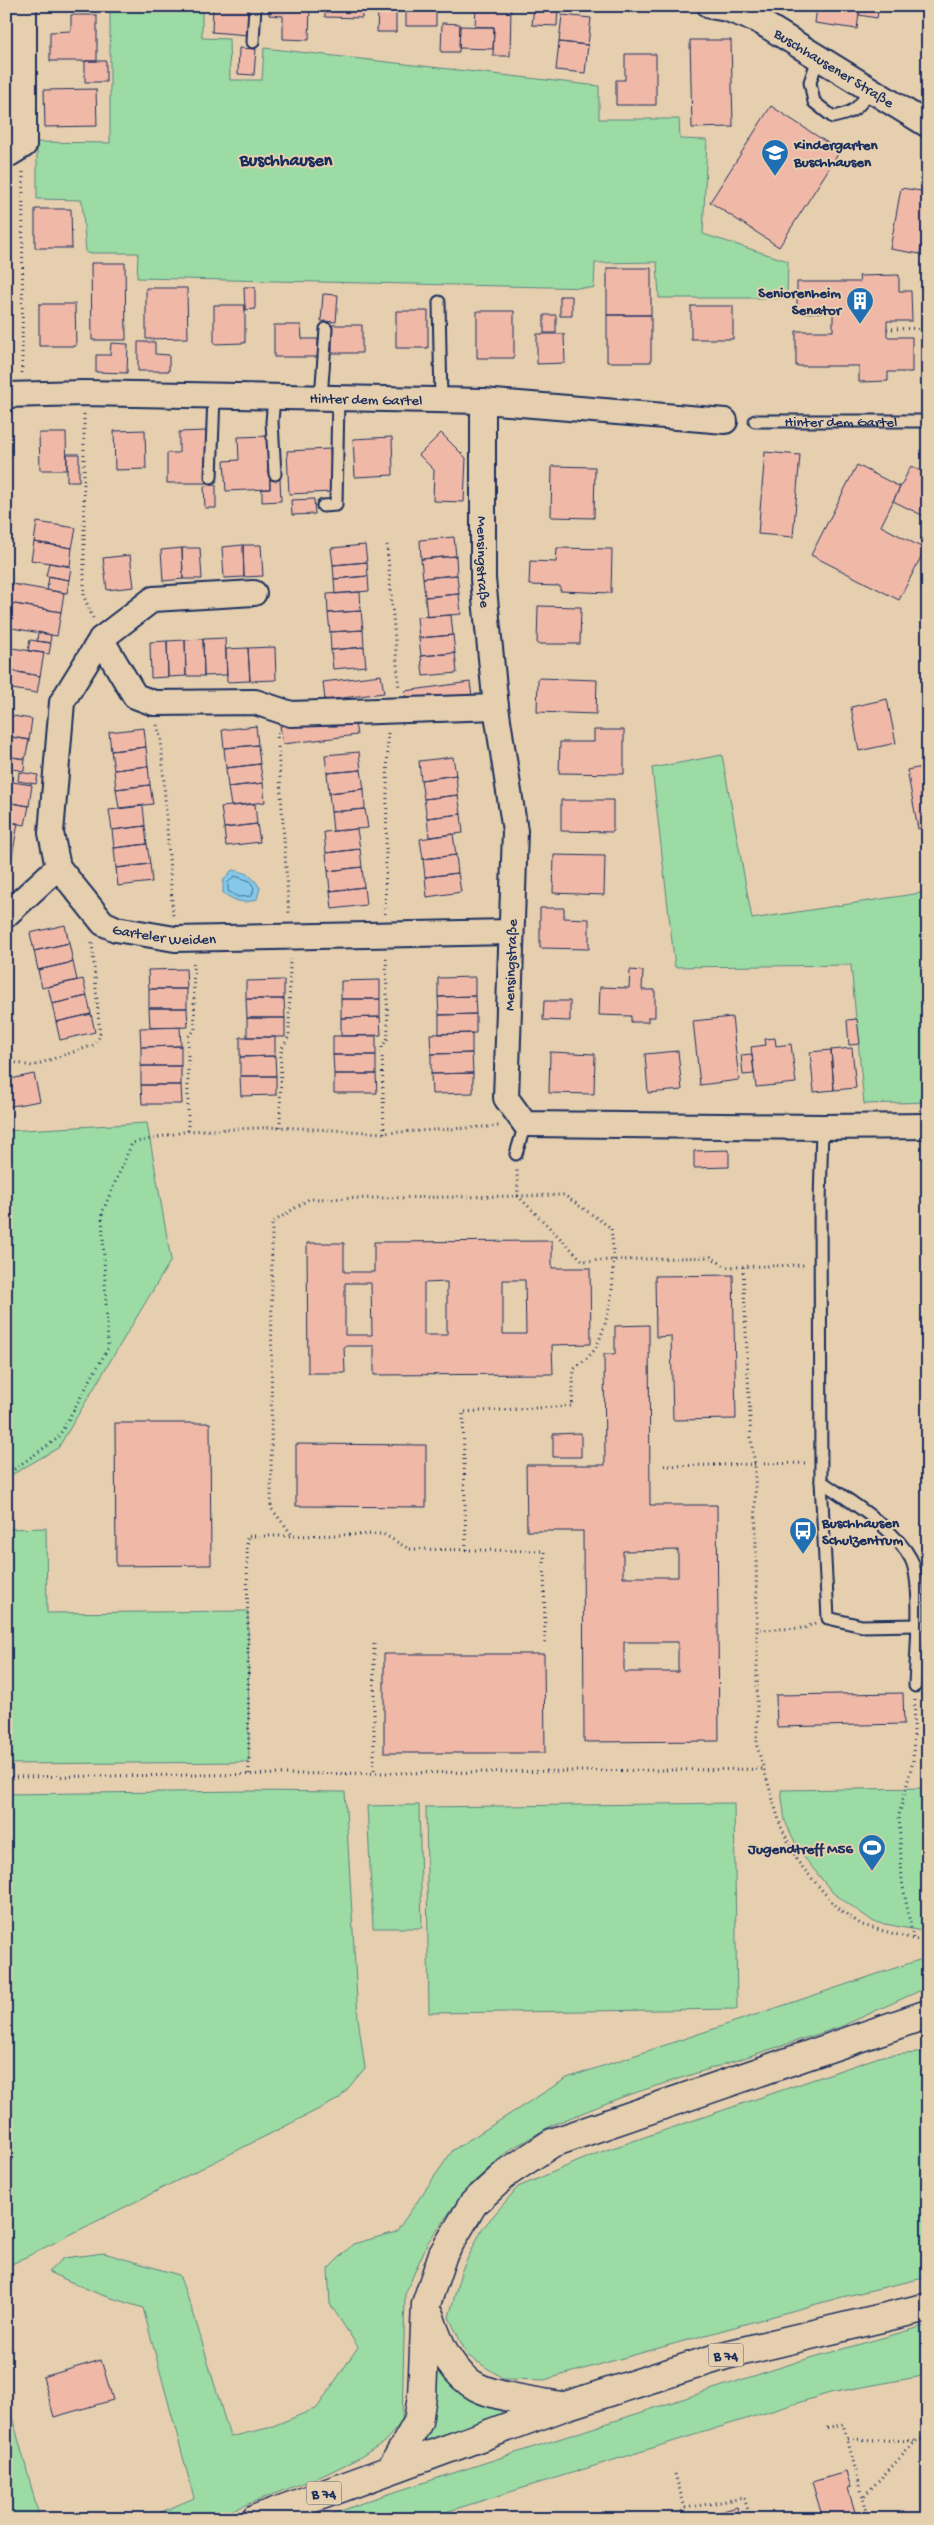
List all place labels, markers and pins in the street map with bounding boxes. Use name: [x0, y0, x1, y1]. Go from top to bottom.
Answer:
place label: Kindergarten Buschhausen: [793, 137, 879, 172]
school or university icon: Kindergarten Buschhausen: [760, 138, 790, 177]
place label: Seniorenheim Senator: [758, 285, 843, 320]
building icon: Seniorenheim Senator: [845, 286, 875, 325]
place label: Buschhausen Schulzentrum: [821, 1515, 903, 1550]
bus stop icon: Buschhausen Schulzentrum: [788, 1516, 818, 1555]
sports icon: Jugendtreff M56: [857, 1833, 887, 1872]
place label: Jugendtreff M56: [747, 1841, 853, 1859]

